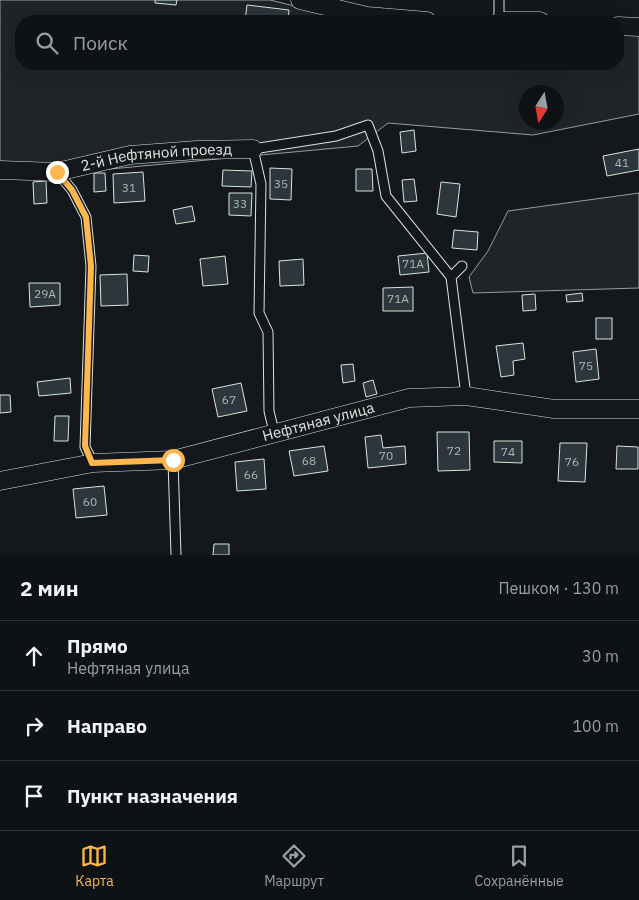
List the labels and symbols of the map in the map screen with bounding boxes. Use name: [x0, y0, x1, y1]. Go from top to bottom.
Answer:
north arrow: [519, 85, 564, 130]
street label: 2-й Нефтяной проезд: [79, 139, 232, 175]
house number: 41: [615, 155, 629, 170]
route end: [46, 161, 69, 184]
house number: 35: [274, 176, 288, 191]
house number: 31: [122, 180, 136, 195]
house number: 33: [233, 196, 247, 211]
house number: 71А: [402, 256, 424, 271]
house number: 29А: [34, 286, 56, 301]
house number: 71А: [387, 291, 409, 306]
house number: 75: [579, 358, 593, 373]
house number: 67: [222, 392, 236, 407]
street label: Нефтяная улица: [260, 398, 376, 445]
house number: 72: [447, 443, 461, 458]
house number: 74: [501, 444, 515, 459]
house number: 70: [379, 448, 393, 463]
route start: [162, 449, 185, 472]
house number: 68: [302, 453, 316, 468]
house number: 76: [565, 454, 579, 469]
house number: 66: [244, 467, 258, 482]
house number: 60: [83, 494, 97, 509]

